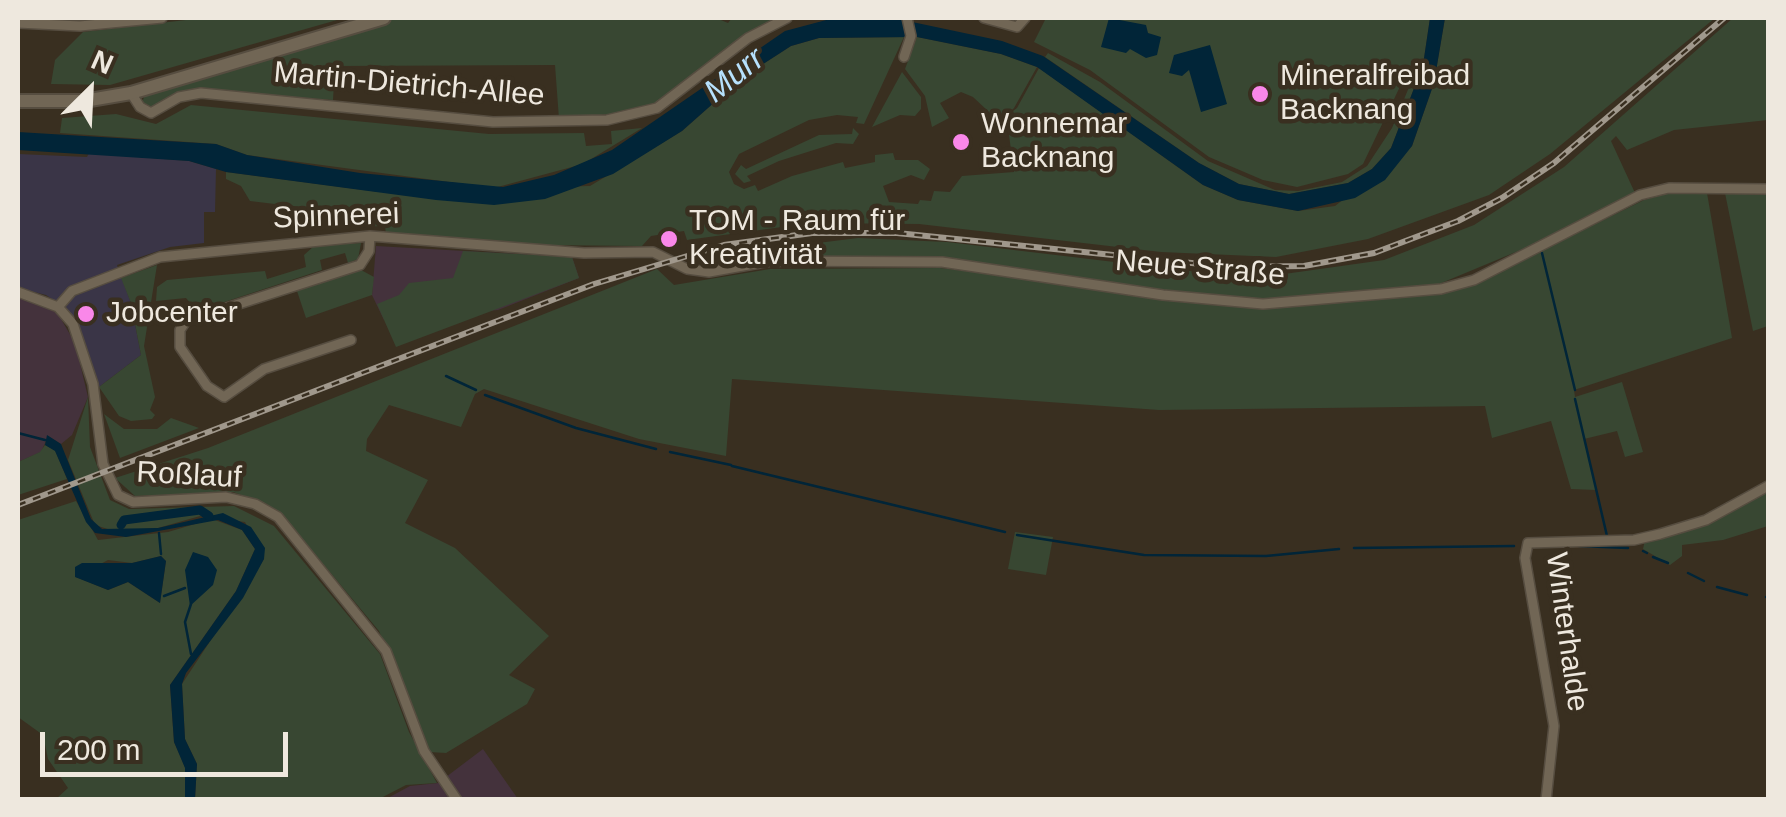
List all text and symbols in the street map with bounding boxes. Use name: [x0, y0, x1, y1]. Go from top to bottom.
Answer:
north arrow: [40, 40, 140, 140]
water label: Murr: [697, 40, 773, 112]
text: N: [87, 44, 118, 80]
street label: Martin-Dietrich-Allee: [272, 55, 546, 115]
place label: Mineralfreibad Backnang: [1280, 59, 1470, 130]
marker: Mineralfreibad Backnang: [1249, 83, 1271, 105]
place label: Wonnemar Backnang: [981, 107, 1127, 178]
marker: Wonnemar Backnang: [950, 131, 972, 153]
street label: Spinnerei: [272, 197, 400, 237]
place label: TOM - Raum für Kreativität: [689, 204, 905, 274]
marker: TOM - Raum für Kreativität: [658, 228, 680, 250]
street label: Neue Straße: [1114, 244, 1286, 294]
place label: Jobcenter: [106, 296, 238, 332]
marker: Jobcenter: [75, 303, 97, 325]
street label: Roßlauf: [136, 455, 242, 497]
street label: Winterhalde: [1537, 550, 1595, 714]
scale bar: [45, 712, 292, 774]
text: 200 m: [57, 733, 140, 766]

